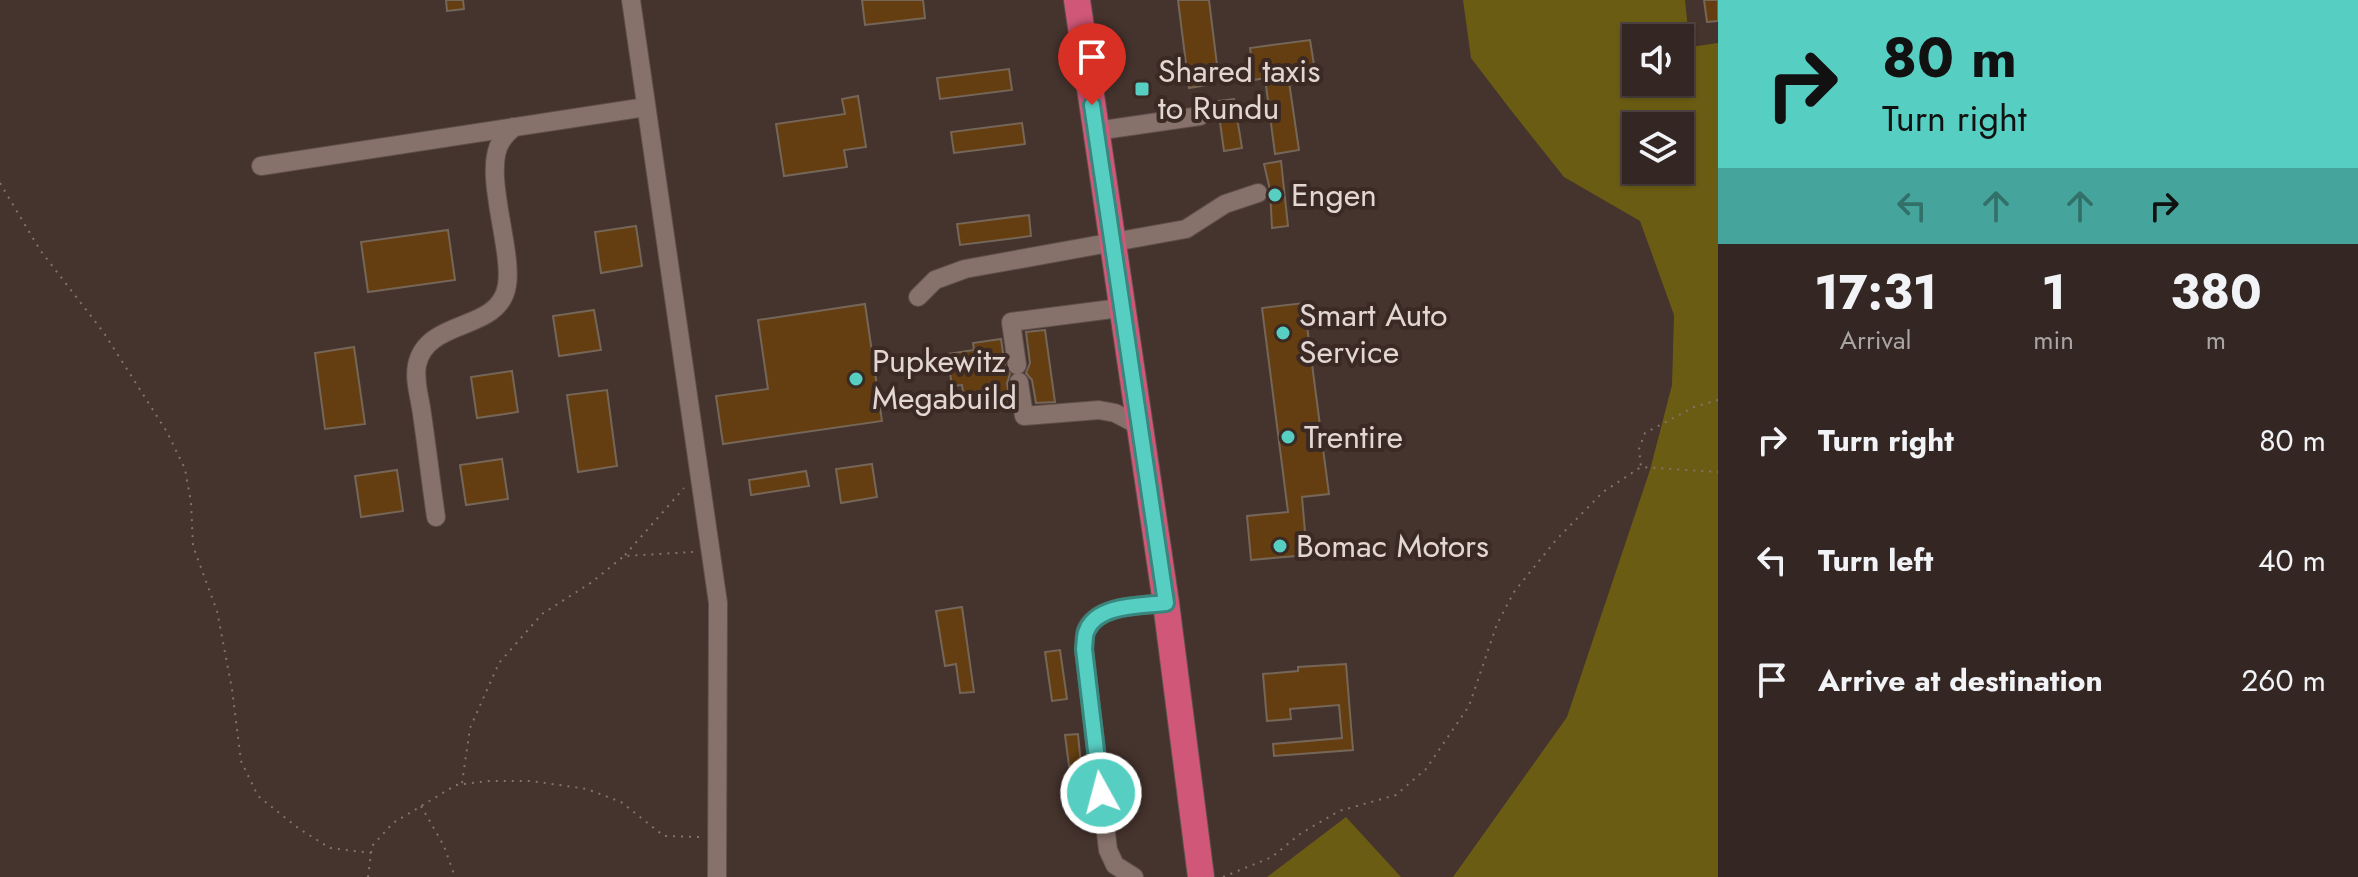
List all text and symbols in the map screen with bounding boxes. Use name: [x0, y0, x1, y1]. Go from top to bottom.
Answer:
text: 80 m: [1882, 17, 2017, 98]
pin: [1058, 23, 1126, 105]
map controls: [1622, 24, 1694, 184]
button: sound: [1622, 24, 1694, 96]
icon: right: [1750, 32, 1854, 136]
icon: arrive: [1070, 35, 1114, 79]
place label: Shared taxis to Rundu: [1158, 48, 1320, 131]
marker: Shared taxis to Rundu: [1133, 80, 1151, 98]
text: Turn right: [1882, 92, 2027, 144]
button: layers: [1622, 112, 1694, 184]
place label: Engen: [1291, 172, 1377, 218]
icon: left: [1890, 184, 1934, 228]
icon: ahead: [1974, 184, 2018, 228]
icon: ahead: [2058, 184, 2102, 228]
icon: right: [2142, 184, 2186, 228]
marker: Engen: [1266, 186, 1284, 204]
text: 17:31: [1814, 258, 1937, 327]
text: 1: [2041, 258, 2066, 327]
text: 380: [2170, 258, 2262, 327]
place label: Smart Auto Service: [1299, 292, 1448, 375]
text: Arrival: [1840, 321, 1912, 359]
text: min: [2033, 321, 2074, 359]
text: m: [2206, 321, 2226, 359]
marker: Smart Auto Service: [1274, 324, 1292, 342]
place label: Pupkewitz Megabuild: [872, 338, 1017, 421]
marker: Pupkewitz Megabuild: [847, 370, 865, 388]
place label: Trentire: [1304, 414, 1403, 460]
icon: right: [1750, 418, 1794, 462]
text: Turn right: [1818, 419, 1954, 462]
text: 80 m: [2259, 419, 2326, 462]
marker: Trentire: [1279, 428, 1297, 446]
place label: Bomac Motors: [1296, 523, 1489, 569]
marker: Bomac Motors: [1271, 537, 1289, 555]
icon: left: [1750, 538, 1794, 582]
text: Turn left: [1818, 539, 1933, 582]
text: 40 m: [2258, 539, 2326, 582]
icon: arrive: [1750, 658, 1794, 702]
text: Arrive at destination: [1818, 659, 2103, 702]
text: 260 m: [2241, 659, 2326, 702]
position arrow: [1059, 751, 1143, 835]

